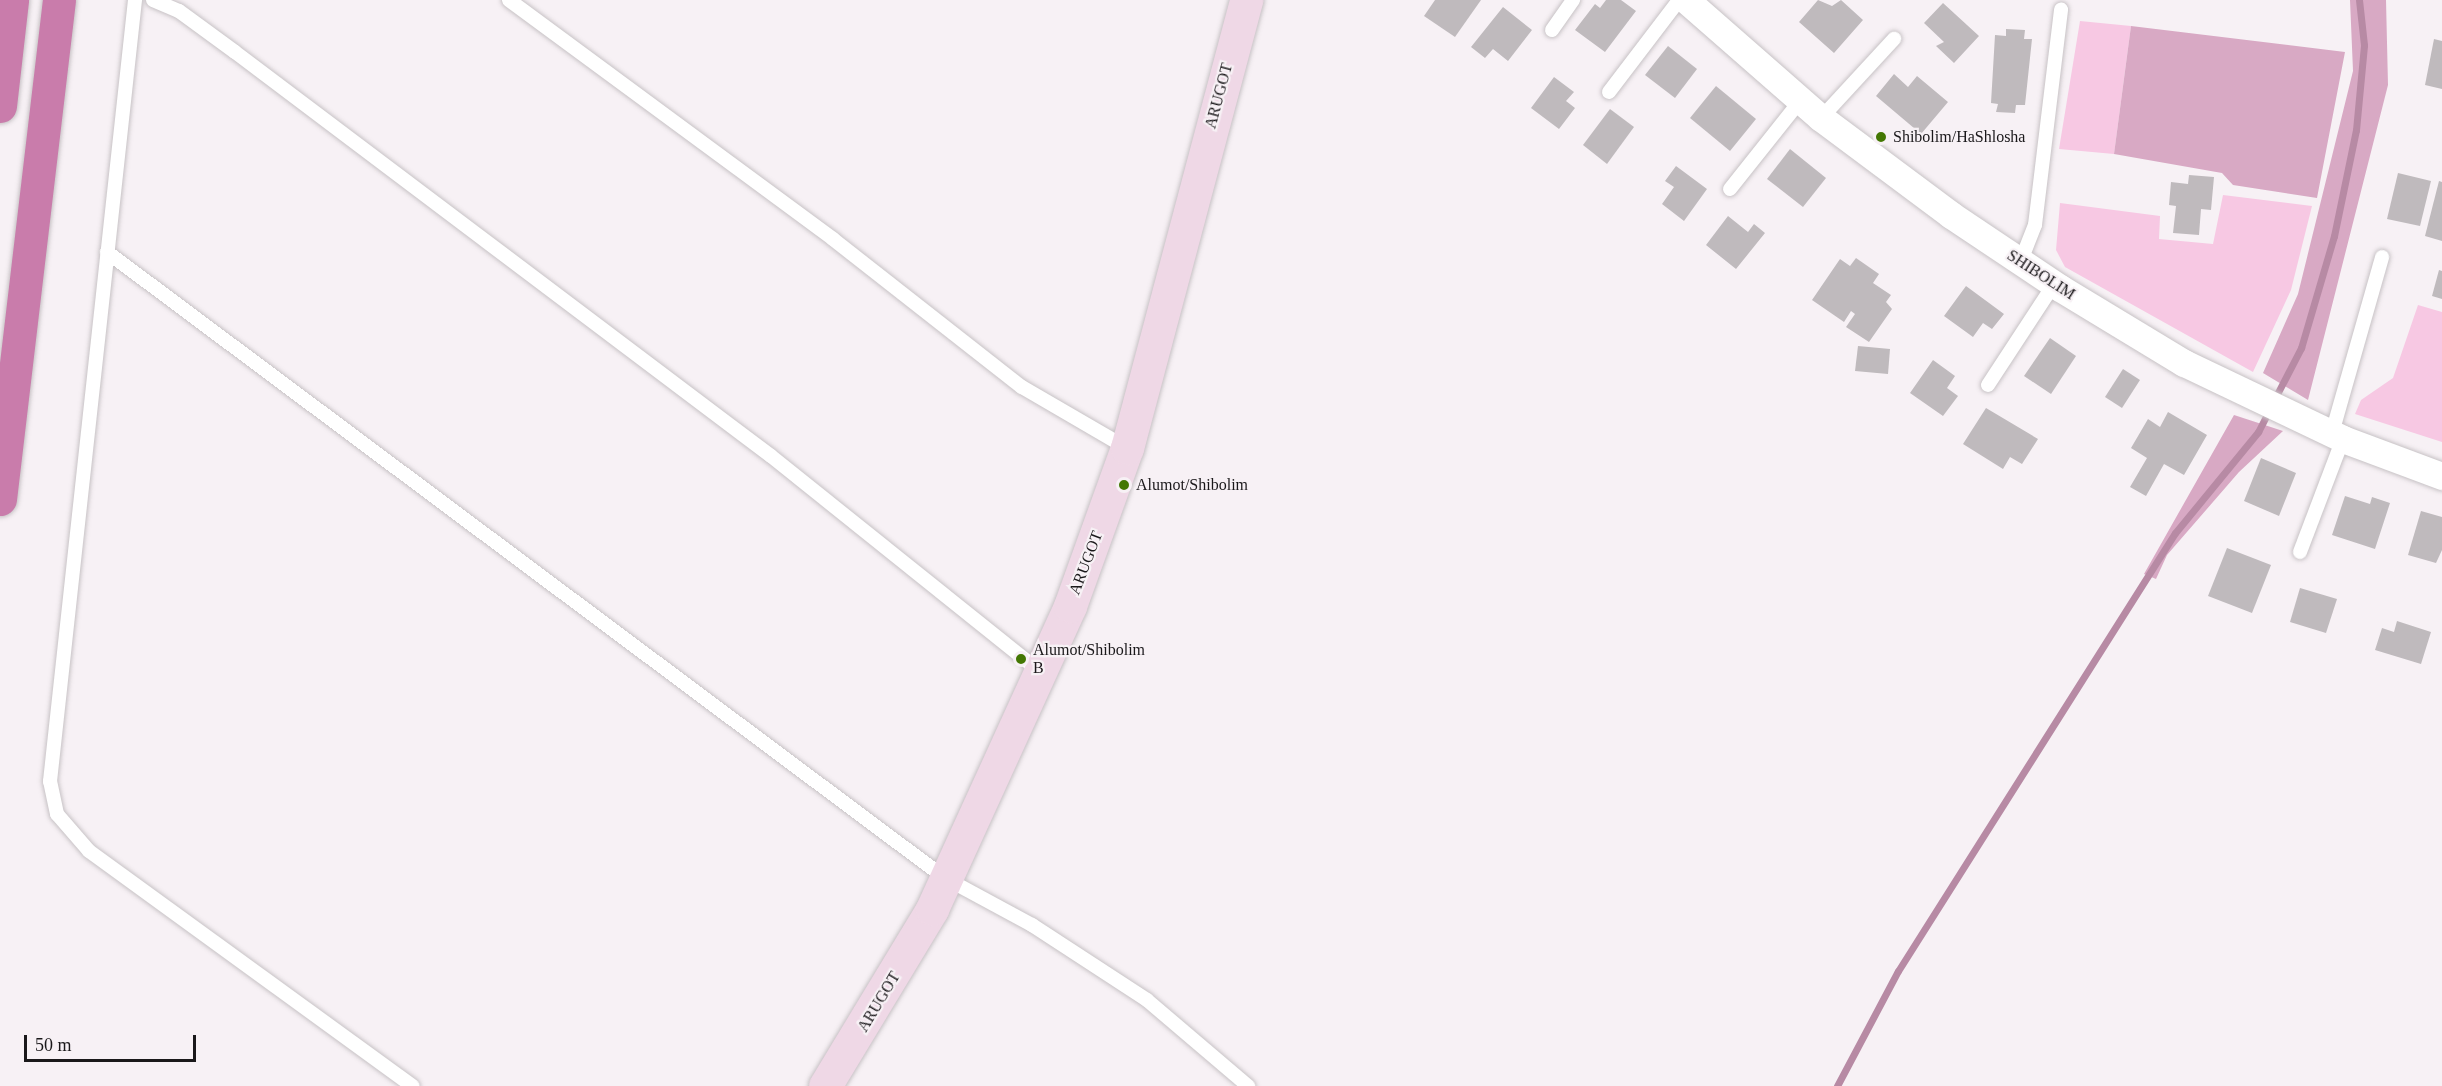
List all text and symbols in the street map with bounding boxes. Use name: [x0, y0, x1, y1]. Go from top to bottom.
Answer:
street label: ARUGOT: [1201, 61, 1237, 131]
place label: Shibolim/HaShlosha: [1893, 127, 2025, 147]
marker: Shibolim/HaShlosha: [1874, 130, 1888, 144]
street label: SHIBOLIM: [2003, 246, 2079, 304]
place label: Alumot/Shibolim: [1136, 475, 1248, 495]
marker: Alumot/Shibolim: [1117, 478, 1131, 492]
street label: ARUGOT: [1065, 528, 1107, 598]
place label: Alumot/Shibolim B: [1033, 640, 1145, 678]
marker: Alumot/Shibolim B: [1014, 652, 1028, 666]
street label: ARUGOT: [854, 968, 904, 1036]
scale bar: [27, 1023, 200, 1061]
text: 50 m: [35, 1035, 72, 1055]

